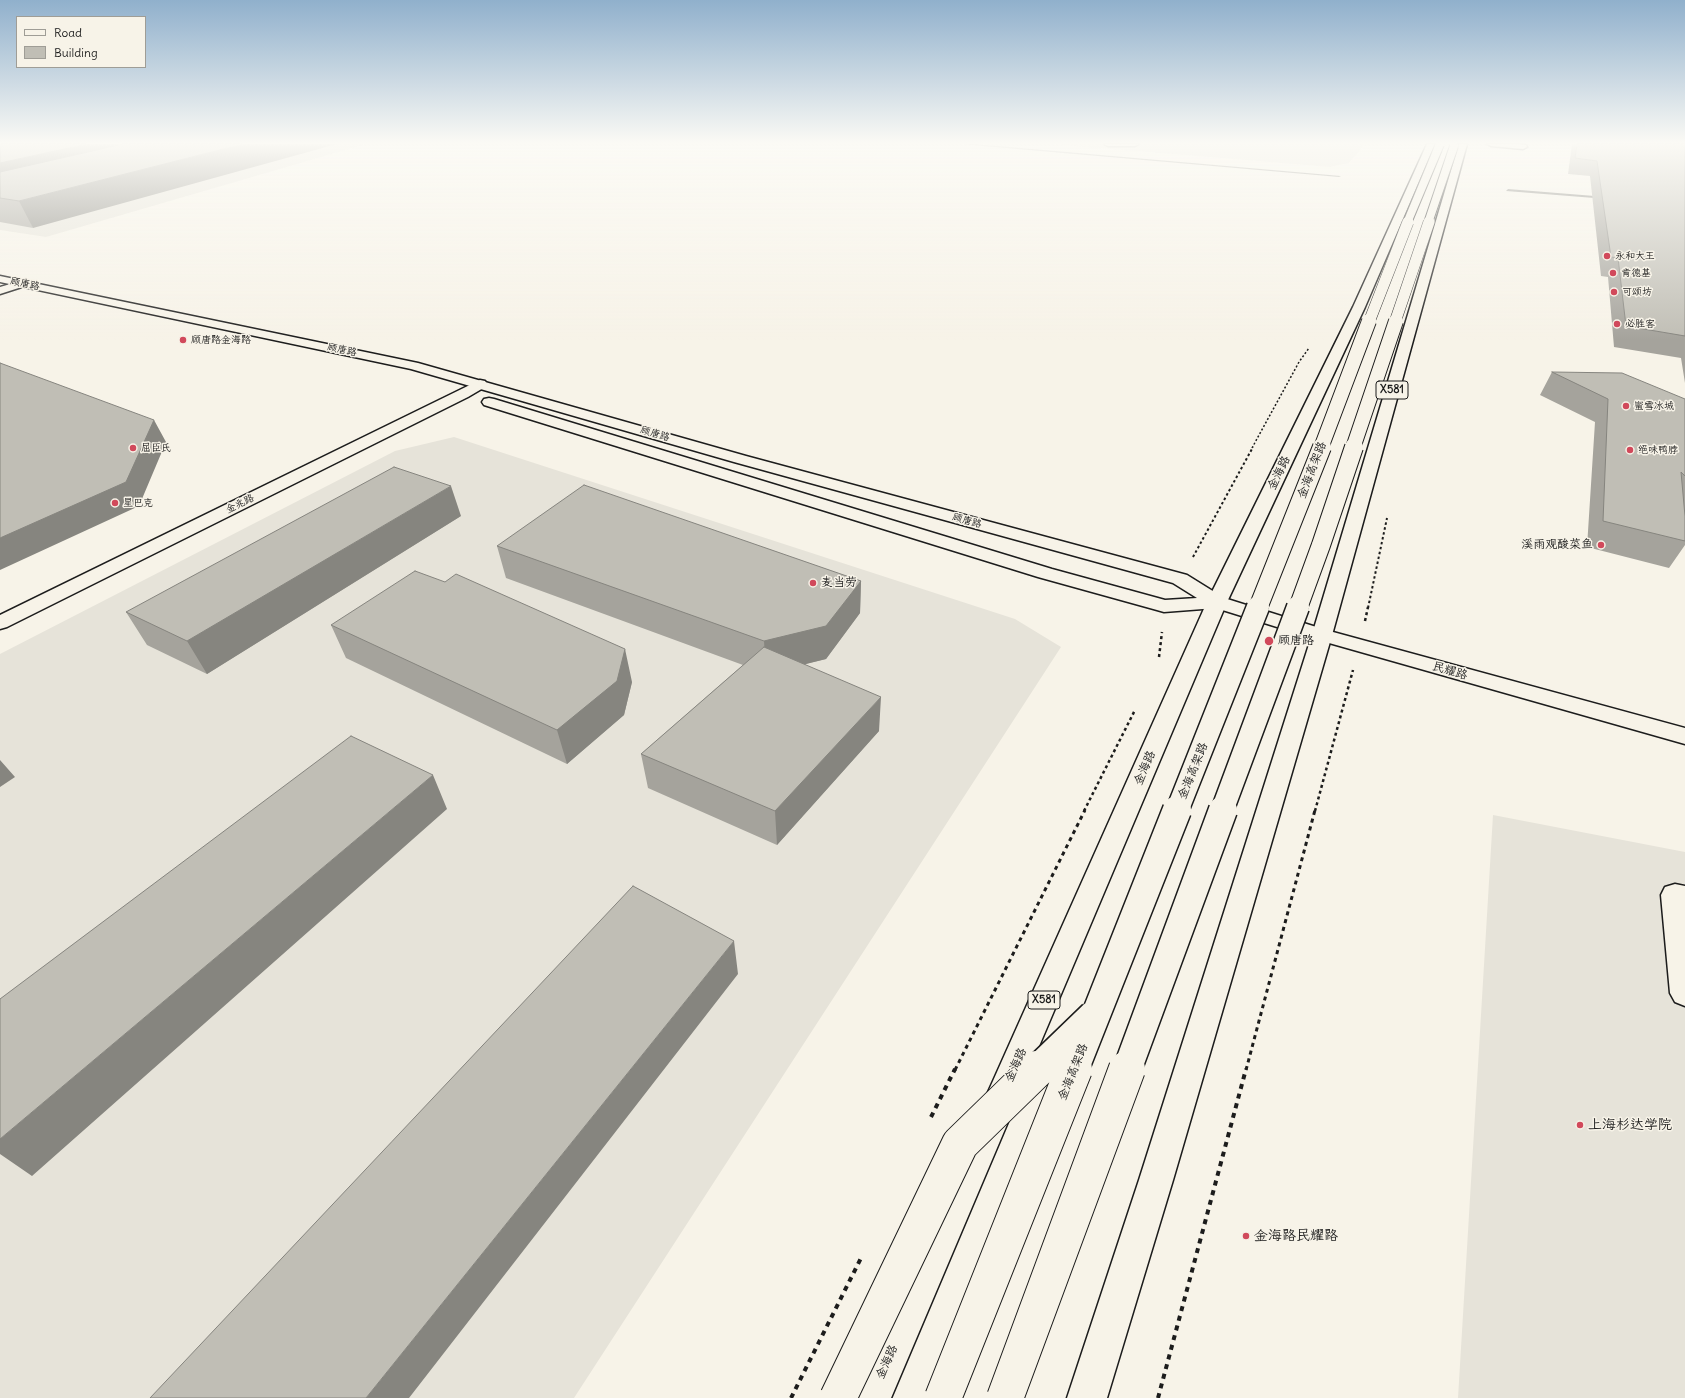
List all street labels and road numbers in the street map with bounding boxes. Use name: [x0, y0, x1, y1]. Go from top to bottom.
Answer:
street label: 顾唐路: [9, 275, 41, 293]
street label: 顾唐路: [326, 341, 358, 359]
road number: X581: [1376, 381, 1408, 399]
street label: 顾唐路: [639, 424, 671, 444]
street label: 金海高架路: [1295, 439, 1329, 501]
street label: 金海路: [1265, 454, 1293, 492]
street label: 金兆路: [224, 492, 256, 516]
street label: 顾唐路: [951, 511, 983, 531]
street label: 民耀路: [1431, 659, 1469, 683]
street label: 金海高架路: [1175, 740, 1211, 802]
street label: 金海路: [1131, 749, 1159, 787]
road number: X581: [1028, 991, 1060, 1009]
street label: 金海高架路: [1055, 1041, 1091, 1103]
street label: 金海路: [1002, 1046, 1030, 1084]
street label: 金海路: [873, 1343, 901, 1381]

